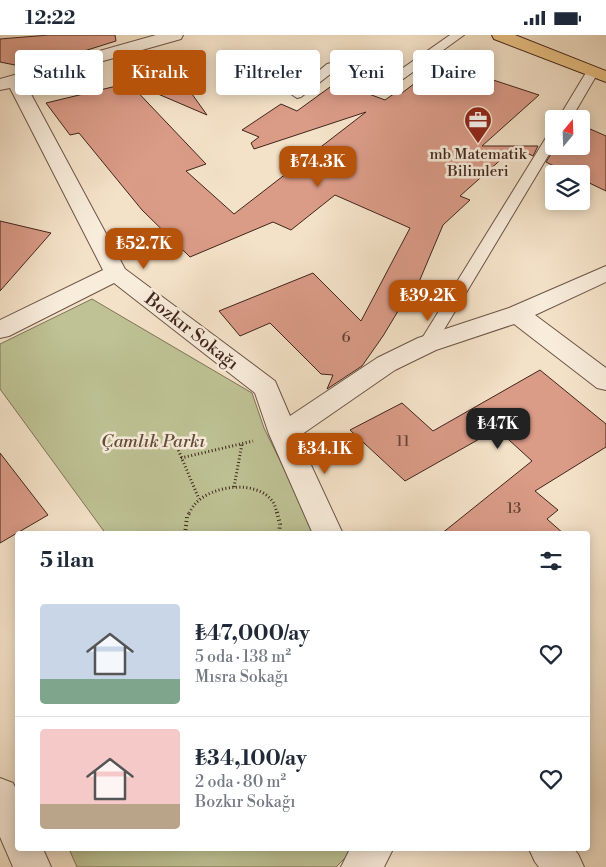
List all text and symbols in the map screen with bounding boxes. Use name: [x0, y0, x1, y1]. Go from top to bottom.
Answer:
text: 12:22: [25, 6, 75, 30]
chip: Satılık: [15, 50, 103, 95]
chip: Kiralık: [113, 50, 206, 95]
chip: Filtreler: [216, 50, 320, 95]
chip: Yeni: [330, 50, 403, 95]
chip: Daire: [413, 50, 494, 95]
office icon: mb Matematik Bilimleri: [463, 105, 493, 144]
north arrow: [545, 110, 590, 155]
map controls: [545, 110, 590, 210]
pin: ₺74.3K: [277, 145, 359, 188]
place label: mb Matematik Bilimleri: [429, 145, 528, 181]
text: ₺74.3K: [290, 152, 346, 172]
button: layers: [545, 165, 590, 210]
pin: ₺52.7K: [103, 227, 185, 270]
text: ₺52.7K: [116, 234, 172, 254]
pin: ₺39.2K: [387, 279, 469, 322]
text: ₺39.2K: [400, 286, 456, 306]
street label: Bozkır Sokağı: [139, 287, 243, 375]
house number: 6: [341, 328, 351, 347]
pin: ₺47K: [468, 407, 528, 450]
text: ₺47K: [477, 414, 519, 434]
park label: Çamlık Parkı: [101, 430, 205, 453]
house number: 11: [396, 432, 410, 451]
pin: ₺34.1K: [284, 433, 366, 475]
text: ₺34.1K: [298, 439, 353, 459]
house number: 13: [507, 499, 521, 518]
icon: filters: [537, 547, 565, 575]
text: 5 ilan: [40, 548, 94, 574]
text: ₺47,000/ay: [195, 621, 310, 647]
icon: home: [80, 624, 140, 684]
icon: heart: [537, 640, 565, 668]
text: 5 oda · 138 m²: [195, 647, 291, 667]
text: Mısra Sokağı: [195, 667, 288, 687]
text: ₺34,100/ay: [195, 746, 307, 772]
icon: home: [80, 749, 140, 809]
icon: heart: [537, 765, 565, 793]
text: 2 oda · 80 m²: [195, 772, 286, 792]
text: Bozkır Sokağı: [195, 792, 295, 812]

